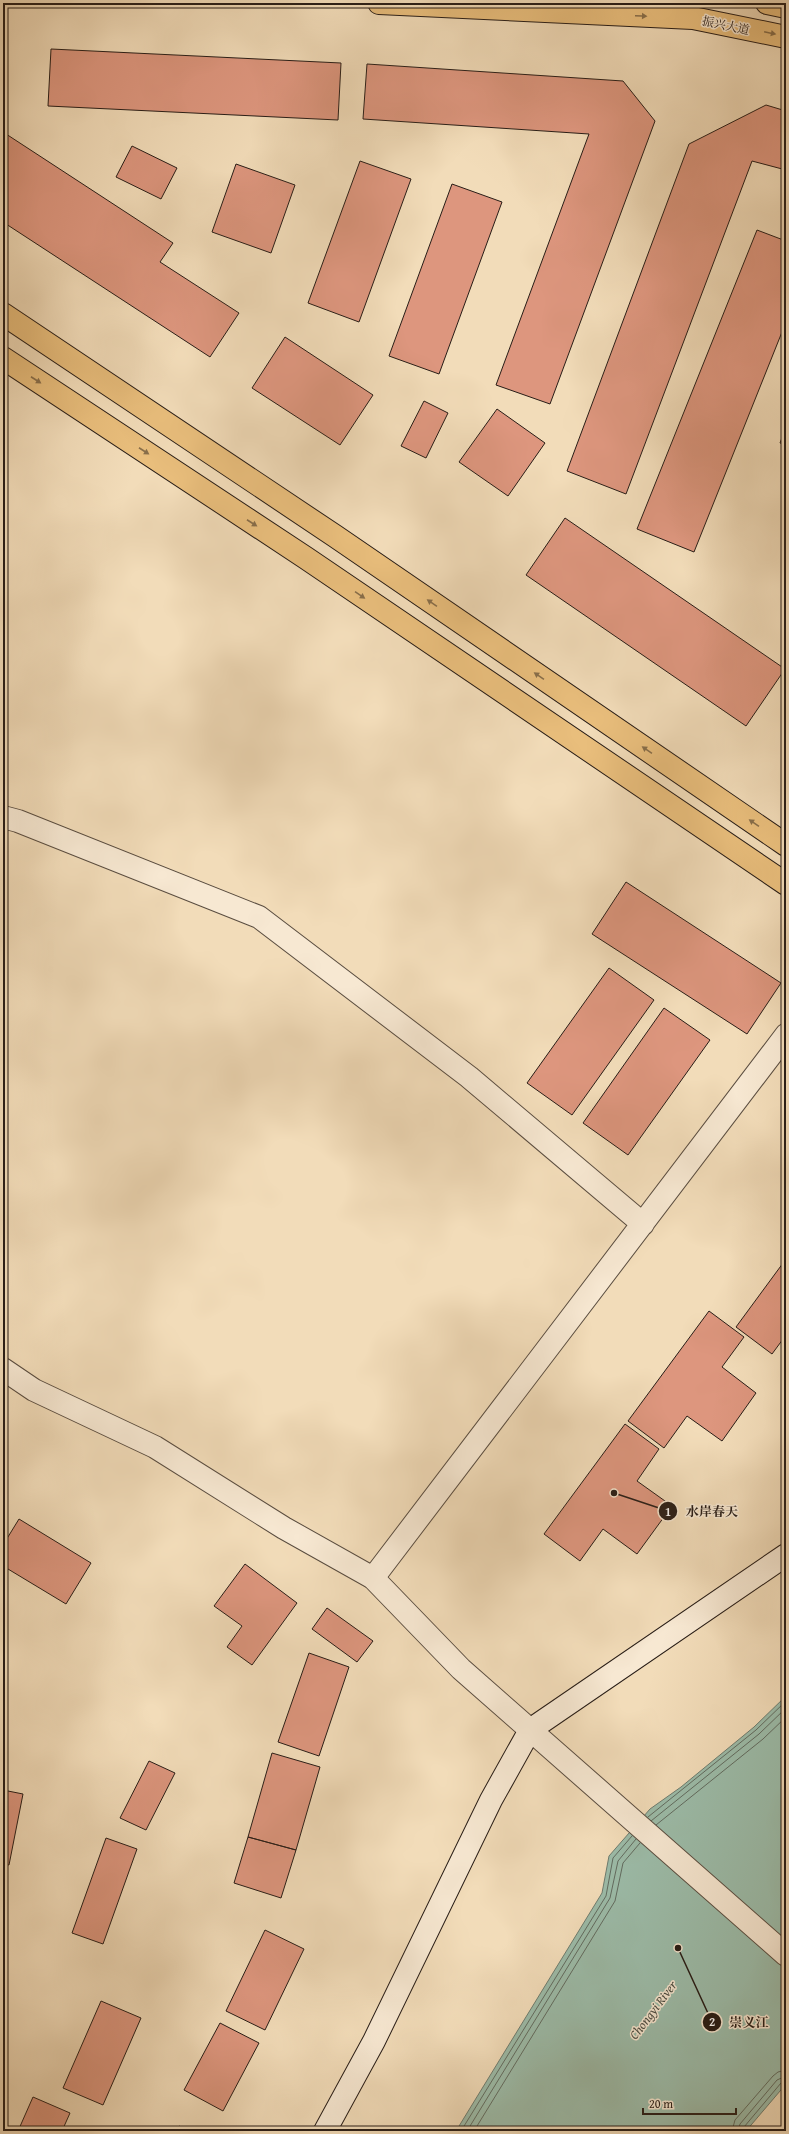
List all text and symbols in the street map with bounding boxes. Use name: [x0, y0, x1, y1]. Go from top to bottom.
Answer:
one-way arrow: [635, 12, 647, 19]
street label: 振兴大道: [701, 12, 751, 38]
one-way arrow: [764, 31, 776, 37]
one-way arrow: [30, 376, 41, 384]
one-way arrow: [138, 448, 150, 455]
one-way arrow: [247, 519, 258, 527]
one-way arrow: [355, 591, 366, 599]
one-way arrow: [427, 599, 437, 607]
one-way arrow: [534, 672, 545, 680]
one-way arrow: [641, 746, 652, 754]
one-way arrow: [749, 819, 759, 827]
callout: 水岸春天: [658, 1499, 746, 1524]
text: 水岸春天: [686, 1502, 738, 1521]
text: 1: [665, 1503, 671, 1520]
water label: Chongyi River: [625, 1976, 682, 2043]
callout: 崇义江: [702, 2010, 777, 2035]
text: 2: [709, 2013, 715, 2030]
text: 崇义江: [729, 2013, 769, 2032]
scale bar: [643, 2090, 736, 2116]
text: 20 m: [649, 2095, 673, 2112]

